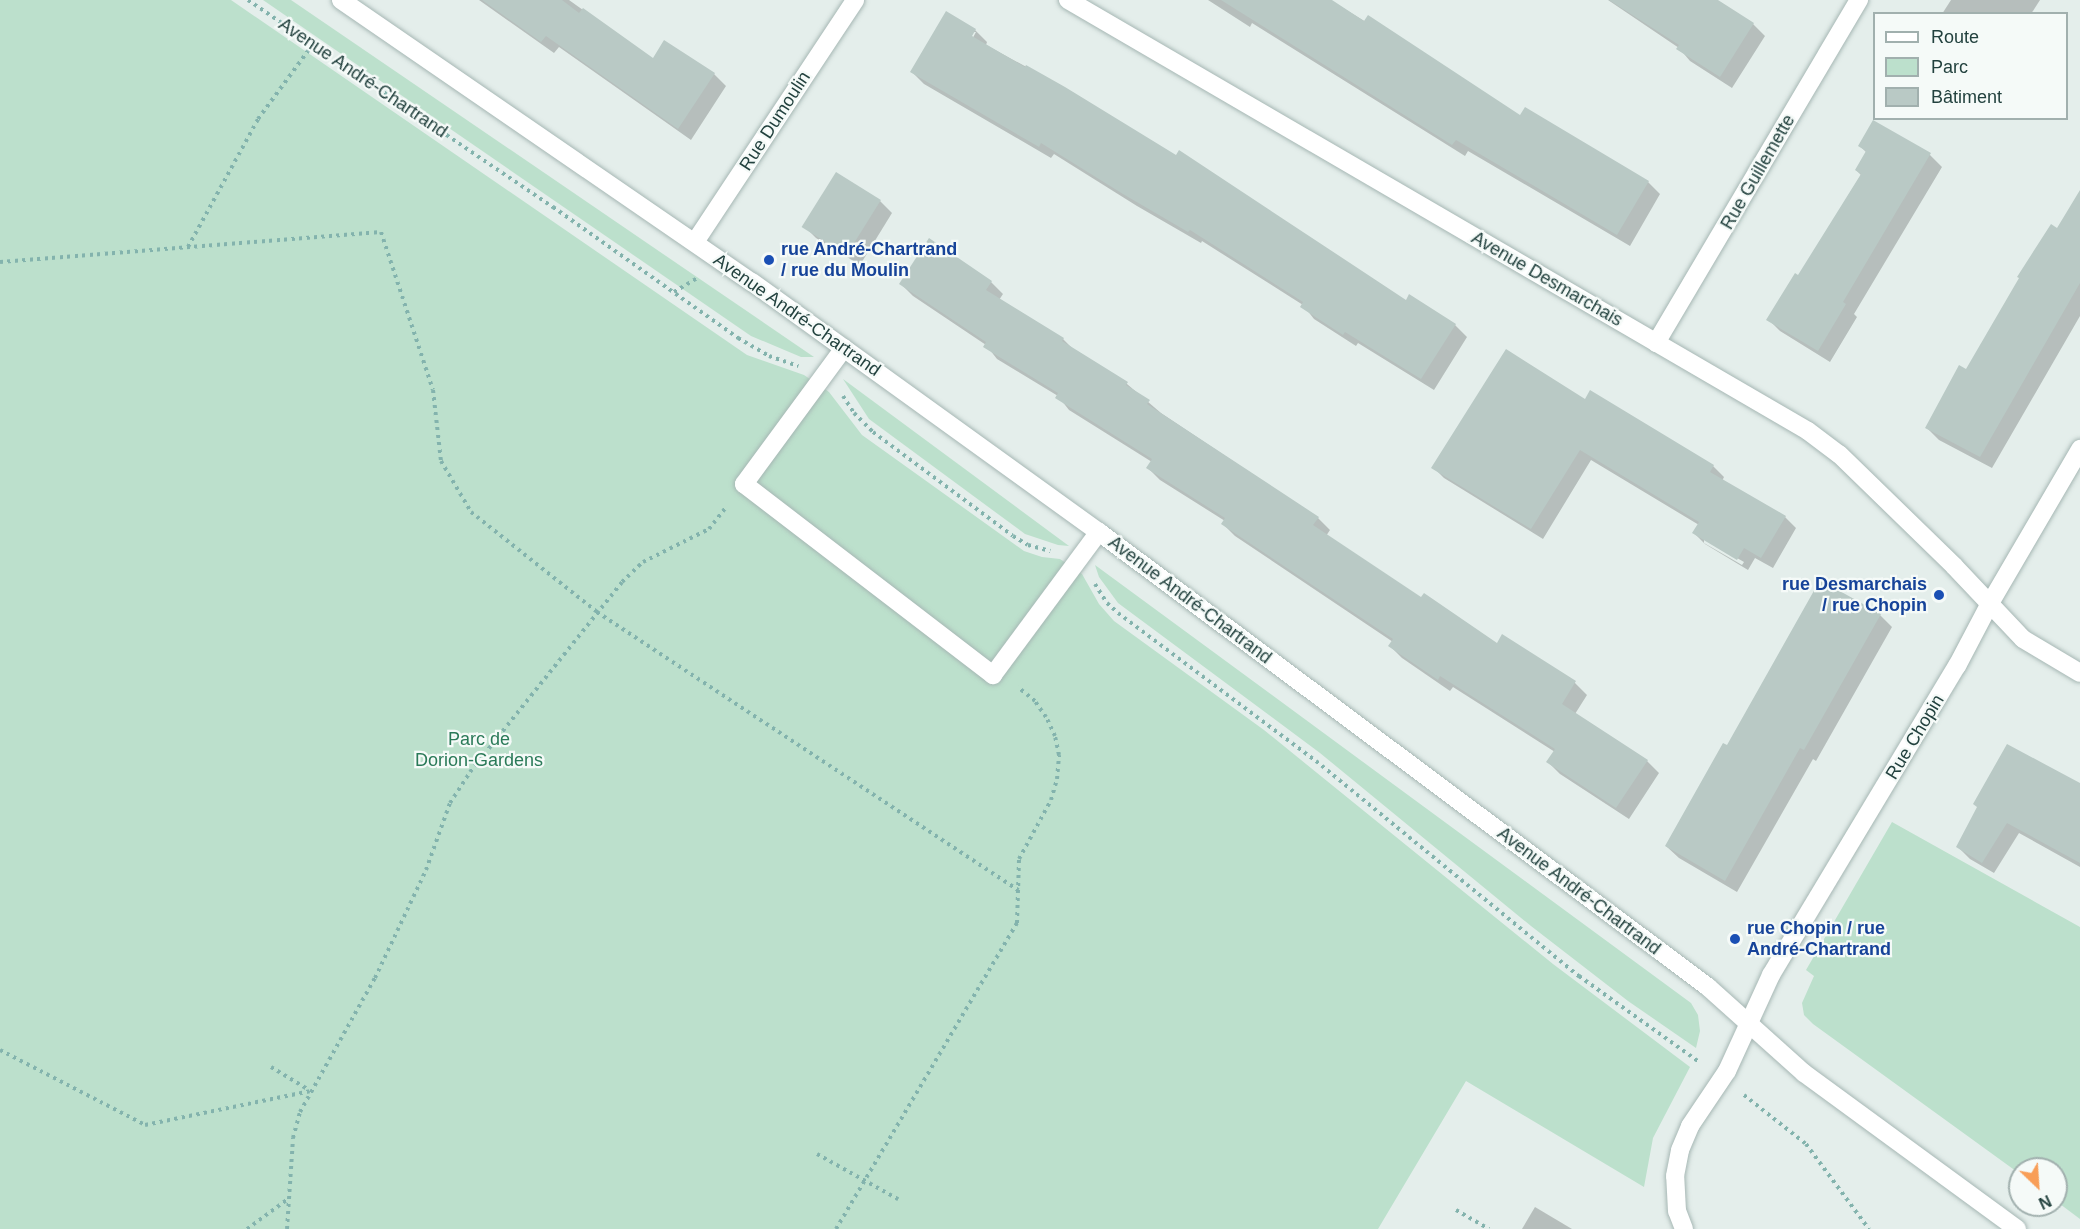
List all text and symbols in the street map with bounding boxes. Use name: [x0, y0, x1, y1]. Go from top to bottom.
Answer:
legend: [1873, 12, 2068, 120]
street label: Avenue André-Chartrand: [274, 13, 452, 143]
text: Route: [1931, 27, 1979, 47]
text: Parc: [1931, 57, 1968, 77]
street label: Rue Dumoulin: [735, 67, 815, 175]
text: Bâtiment: [1931, 87, 2002, 107]
street label: Rue Guillemette: [1716, 111, 1800, 233]
street label: Avenue Desmarchais: [1468, 227, 1626, 331]
place label: rue André-Chartrand / rue du Moulin: [781, 239, 958, 282]
street label: Avenue André-Chartrand: [709, 249, 885, 381]
marker: rue André-Chartrand / rue du Moulin: [762, 253, 776, 267]
street label: Avenue André-Chartrand: [1104, 531, 1276, 669]
place label: rue Desmarchais / rue Chopin: [1782, 574, 1927, 616]
marker: rue Desmarchais / rue Chopin: [1932, 588, 1946, 602]
street label: Rue Chopin: [1881, 691, 1949, 783]
park label: Parc de Dorion-Gardens: [415, 729, 543, 771]
street label: Avenue André-Chartrand: [1493, 822, 1665, 960]
place label: rue Chopin / rue André-Chartrand: [1747, 918, 1891, 960]
marker: rue Chopin / rue André-Chartrand: [1728, 932, 1742, 946]
north arrow: [2008, 1157, 2068, 1217]
text: N: [2036, 1192, 2054, 1212]

